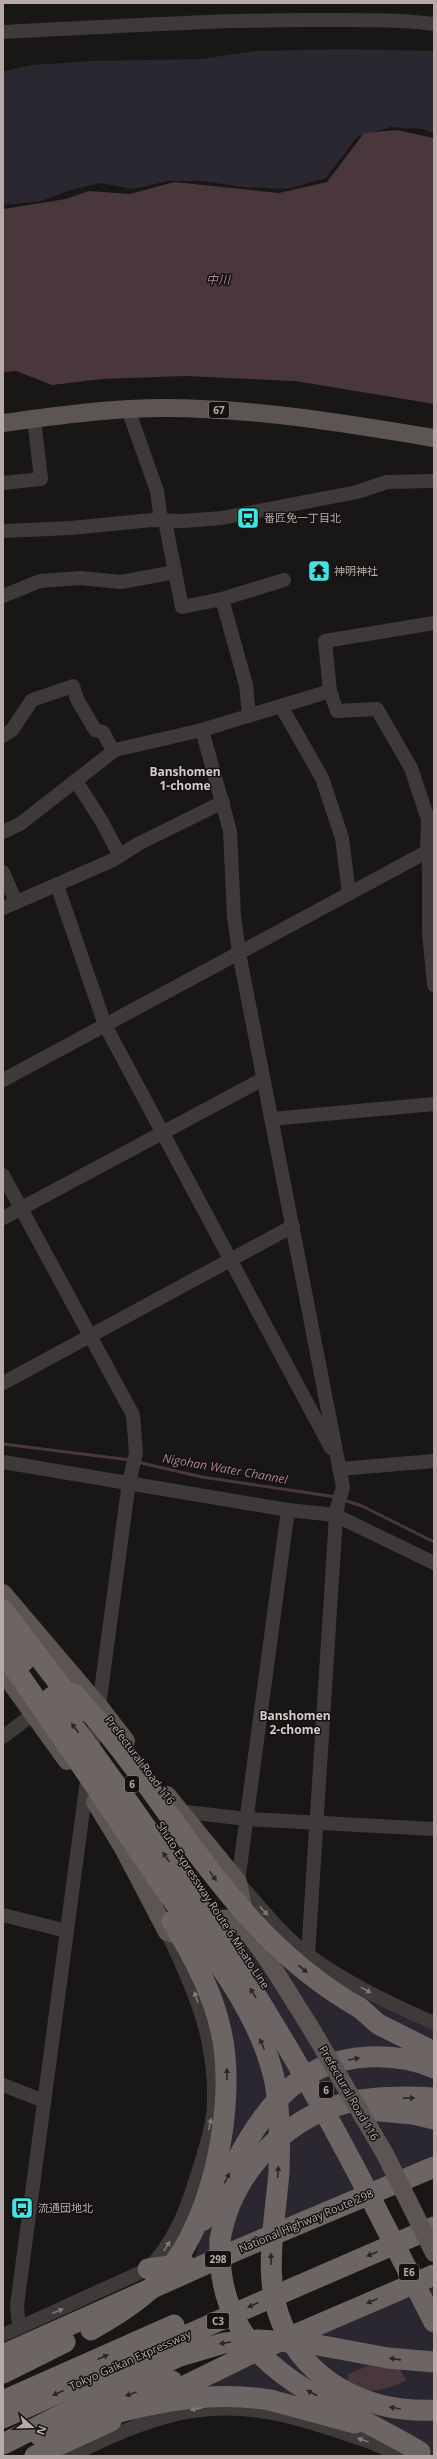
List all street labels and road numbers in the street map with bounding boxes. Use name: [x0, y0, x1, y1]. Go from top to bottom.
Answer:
road number: 67: [209, 402, 229, 418]
street label: Prefectural Road 116: [102, 1713, 178, 1807]
road number: 6: [125, 1776, 139, 1792]
street label: Shuto Expressway Route 6 Misato Line: [154, 1818, 273, 1991]
street label: Prefectural Road 116: [316, 2043, 383, 2143]
road number: 6: [319, 2082, 333, 2098]
street label: National Highway Route 298: [236, 2185, 375, 2256]
road number: 298: [205, 2251, 231, 2267]
road number: E6: [399, 2264, 419, 2280]
road number: C3: [207, 2313, 229, 2329]
street label: Tokyo Gaikan Expressway: [67, 2326, 193, 2393]

